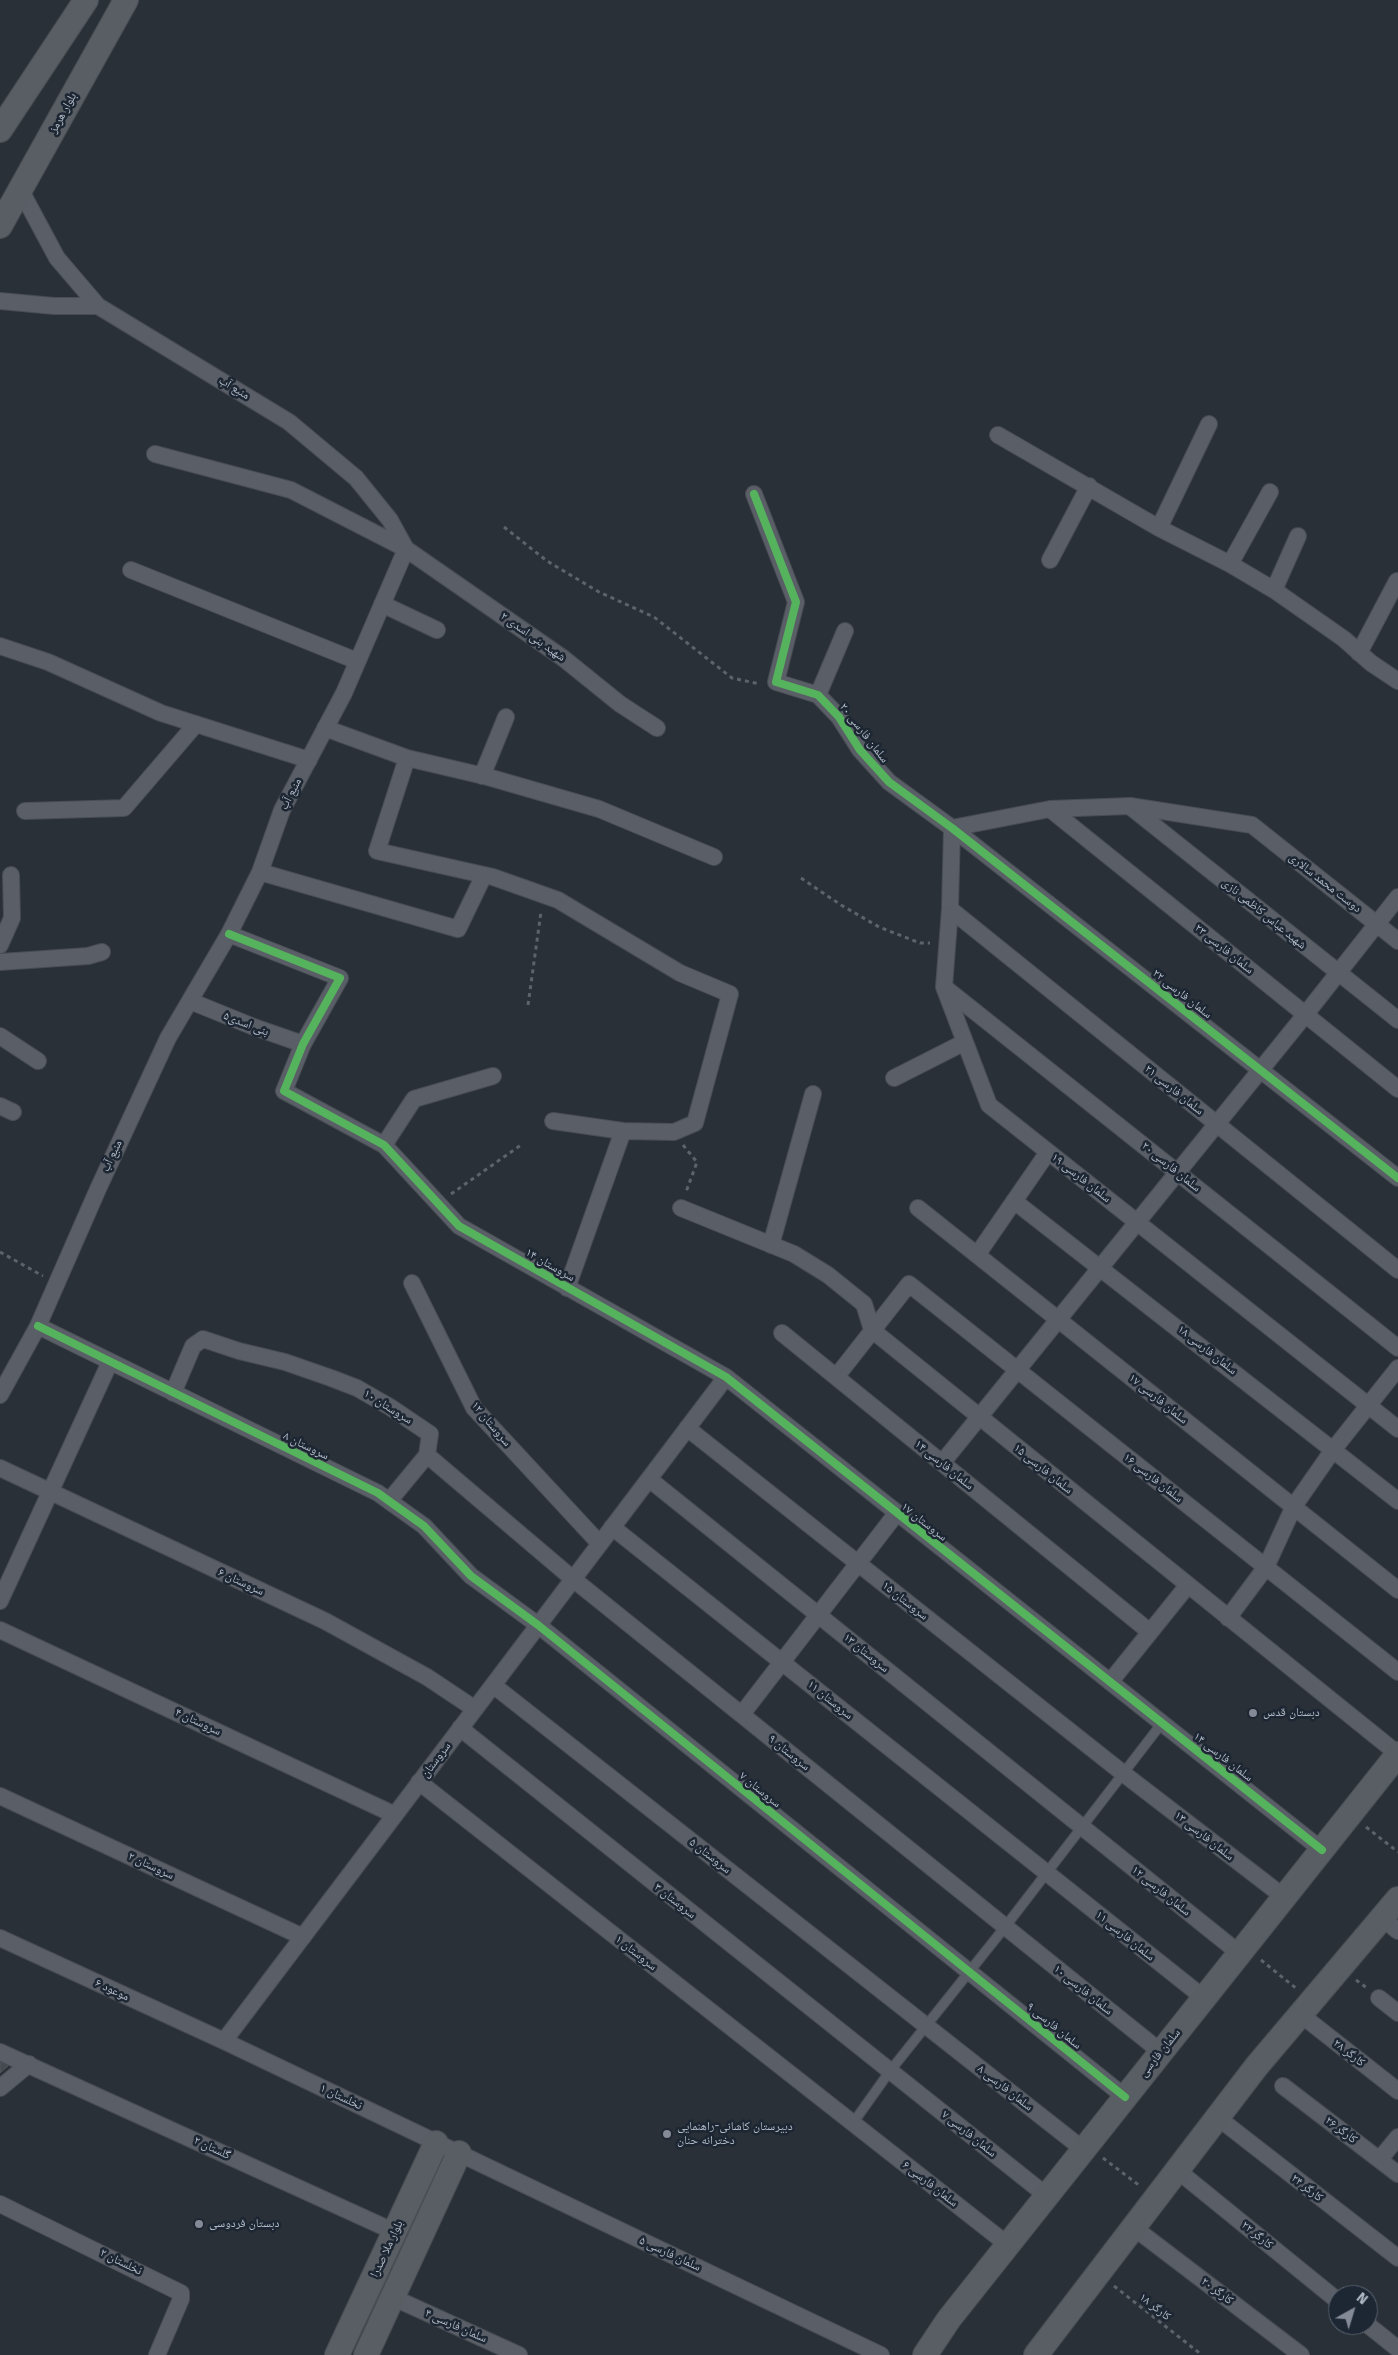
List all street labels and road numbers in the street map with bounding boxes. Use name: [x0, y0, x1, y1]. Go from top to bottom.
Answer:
street label: بلوار هرمز: [46, 90, 80, 136]
street label: منبع آب: [216, 373, 252, 403]
street label: شهید بنی اسدی ۲: [498, 609, 568, 665]
street label: سلمان فارسی ۲۰: [836, 700, 892, 766]
street label: منبع آب: [277, 776, 305, 812]
street label: دوست محمد سالاری: [1286, 850, 1364, 916]
street label: شهید عباس کاظمی نازی: [1219, 876, 1309, 952]
street label: سلمان فارسی ۲۳: [1192, 921, 1256, 977]
street label: سلمان فارسی ۲۲: [1149, 966, 1215, 1022]
street label: بنی اسدی۵: [221, 1009, 271, 1039]
street label: سلمان فارسی ۲۱: [1142, 1062, 1206, 1118]
street label: منبع آب: [98, 1138, 126, 1174]
street label: سلمان فارسی ۲۰: [1139, 1139, 1203, 1195]
street label: سلمان فارسی ۱۹: [1048, 1150, 1114, 1206]
street label: سروستان ۱۴: [523, 1245, 577, 1285]
street label: سلمان فارسی ۱۸: [1174, 1322, 1240, 1378]
street label: سلمان فارسی ۱۷: [1126, 1371, 1190, 1427]
street label: سروستان ۱۰: [361, 1386, 415, 1428]
street label: سروستان ۱۲: [468, 1398, 514, 1450]
street label: سروستان ۸: [281, 1429, 331, 1463]
street label: سلمان فارسی ۱۴: [912, 1437, 976, 1493]
street label: سلمان فارسی ۱۵: [1011, 1441, 1075, 1497]
street label: سلمان فارسی ۱۶: [1120, 1450, 1186, 1506]
street label: سروستان ۱۷: [898, 1500, 950, 1544]
street label: سروستان ۶: [216, 1565, 266, 1599]
street label: سروستان ۱۵: [879, 1579, 931, 1623]
street label: سروستان ۱۳: [840, 1630, 892, 1676]
street label: سروستان ۱۱: [804, 1677, 856, 1723]
street label: سروستان ۴: [173, 1705, 223, 1739]
street label: سلمان فارسی ۱۴: [1190, 1729, 1256, 1785]
street label: سروستان ۹: [765, 1732, 813, 1774]
street label: سروستان: [418, 1739, 454, 1781]
street label: سروستان ۷: [736, 1769, 784, 1811]
street label: سلمان فارسی ۱۳: [1171, 1808, 1237, 1864]
street label: سروستان ۵: [686, 1835, 734, 1877]
street label: سروستان ۲: [126, 1849, 176, 1883]
street label: سلمان فارسی ۱۲: [1129, 1863, 1193, 1919]
street label: سروستان ۳: [651, 1880, 699, 1922]
street label: سلمان فارسی ۱۱: [1093, 1908, 1157, 1964]
street label: سروستان ۱: [612, 1932, 660, 1974]
street label: سلمان فارسی ۱۰: [1051, 1962, 1115, 2018]
street label: موعود ۶: [93, 1976, 131, 2004]
street label: سلمان فارسی ۹: [1024, 1999, 1084, 2053]
street label: سلمان فارسی: [1136, 2026, 1184, 2080]
street label: کارگر ۲۸: [1330, 2036, 1368, 2070]
street label: سلمان فارسی ۸: [974, 2062, 1036, 2114]
street label: نخلستان ۱: [317, 2081, 365, 2113]
street label: سلمان فارسی ۷: [939, 2107, 999, 2161]
street label: کارگر ۲۶: [1322, 2113, 1360, 2147]
street label: گلستان ۲: [191, 2133, 233, 2163]
street label: سلمان فارسی ۶: [899, 2158, 961, 2210]
street label: کارگر ۲۴: [1288, 2171, 1326, 2205]
street label: بلوار ملا صدرا: [368, 2218, 406, 2280]
street label: کارگر ۲۲: [1238, 2218, 1276, 2252]
street label: سلمان فارسی ۵: [637, 2233, 703, 2275]
street label: نخلستان ۲: [98, 2246, 144, 2278]
street label: کارگر ۲۰: [1198, 2274, 1236, 2308]
street label: کارگر ۱۸: [1136, 2290, 1174, 2324]
street label: سلمان فارسی ۴: [423, 2306, 489, 2346]

